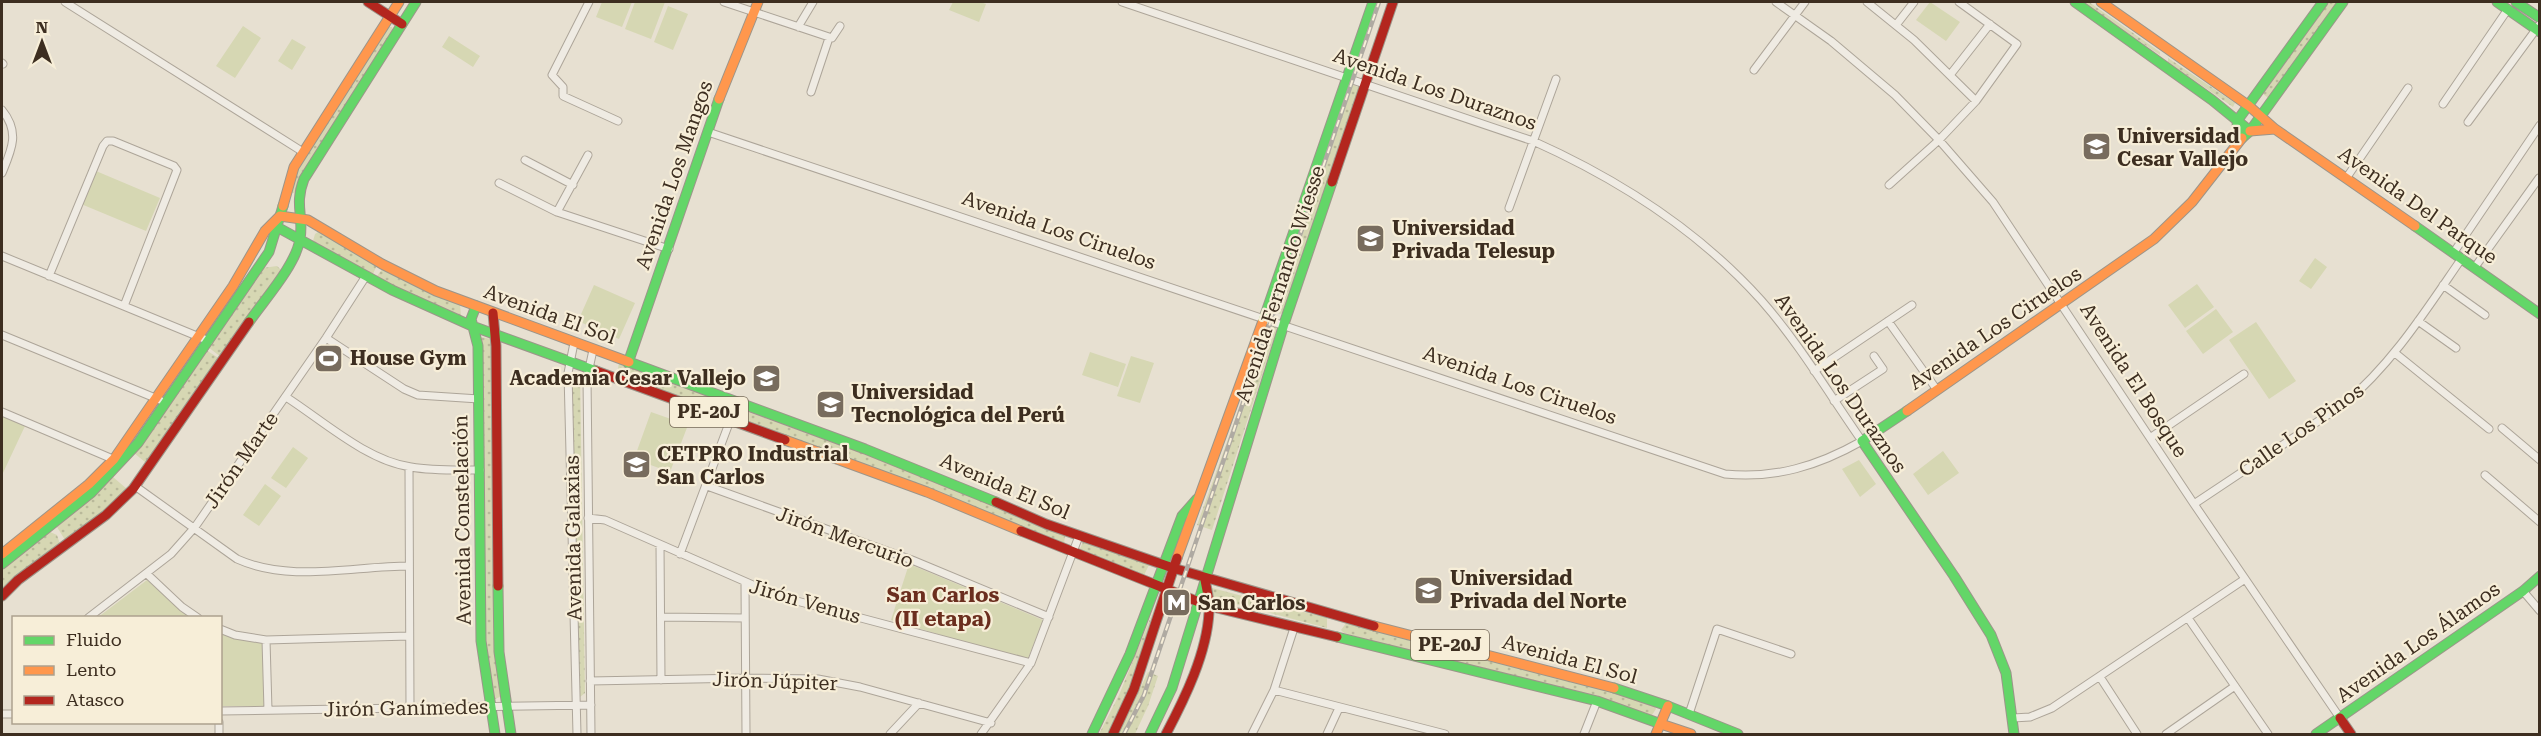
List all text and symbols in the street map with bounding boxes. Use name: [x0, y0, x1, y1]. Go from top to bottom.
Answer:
north arrow: [12, 12, 72, 72]
text: N: [36, 18, 48, 37]
street label: Avenida Los Duraznos: [1330, 43, 1540, 135]
street label: Avenida Los Mangos: [630, 77, 718, 273]
place label: Universidad Cesar Vallejo: [2117, 124, 2248, 171]
school or university icon: Universidad Cesar Vallejo: [2080, 131, 2112, 163]
street label: Avenida Del Parque: [2334, 141, 2502, 269]
street label: Avenida Fernando Wiesse: [1230, 162, 1330, 406]
street label: Avenida Los Ciruelos: [959, 186, 1159, 274]
place label: Universidad Privada Telesup: [1392, 216, 1555, 263]
school or university icon: Universidad Privada Telesup: [1355, 223, 1387, 255]
street label: Avenida Los Ciruelos: [1904, 261, 2086, 395]
street label: Avenida El Sol: [481, 279, 619, 349]
street label: Avenida Los Duraznos: [1770, 289, 1912, 477]
street label: Avenida El Bosque: [2075, 298, 2193, 462]
street label: Avenida Los Ciruelos: [1420, 341, 1620, 429]
sports icon: House Gym: [313, 342, 345, 374]
place label: House Gym: [350, 346, 466, 370]
school or university icon: Academia Cesar Vallejo: [751, 362, 783, 394]
place label: Academia Cesar Vallejo: [510, 366, 746, 390]
street label: Calle Los Pinos: [2234, 378, 2368, 482]
place label: Universidad Tecnológica del Perú: [851, 380, 1065, 427]
school or university icon: Universidad Tecnológica del Perú: [814, 388, 846, 420]
road number: PE-20J: [670, 397, 748, 427]
street label: Jirón Marte: [199, 407, 283, 513]
street label: Avenida Constelación: [448, 415, 476, 625]
place label: CETPRO Industrial San Carlos: [657, 442, 849, 489]
street label: Avenida El Sol: [936, 448, 1074, 524]
school or university icon: CETPRO Industrial San Carlos: [620, 449, 652, 481]
street label: Avenida Galaxias: [560, 455, 586, 621]
street label: Jirón Mercurio: [773, 501, 917, 573]
place label: Universidad Privada del Norte: [1450, 566, 1627, 613]
street label: Jirón Venus: [747, 574, 863, 628]
school or university icon: Universidad Privada del Norte: [1413, 574, 1445, 606]
street label: Avenida Los Álamos: [2332, 576, 2504, 708]
district label: San Carlos (II etapa): [887, 583, 1000, 631]
metro station icon: San Carlos: [1161, 587, 1193, 619]
place label: San Carlos: [1198, 591, 1306, 615]
legend: [12, 616, 222, 724]
text: Fluido: [66, 629, 122, 650]
street label: Avenida El Sol: [1500, 629, 1640, 689]
road number: PE-20J: [1411, 630, 1489, 660]
text: Lento: [66, 659, 116, 680]
street label: Jirón Júpiter: [712, 667, 838, 695]
text: Atasco: [66, 689, 124, 710]
street label: Jirón Ganímedes: [324, 695, 488, 721]

